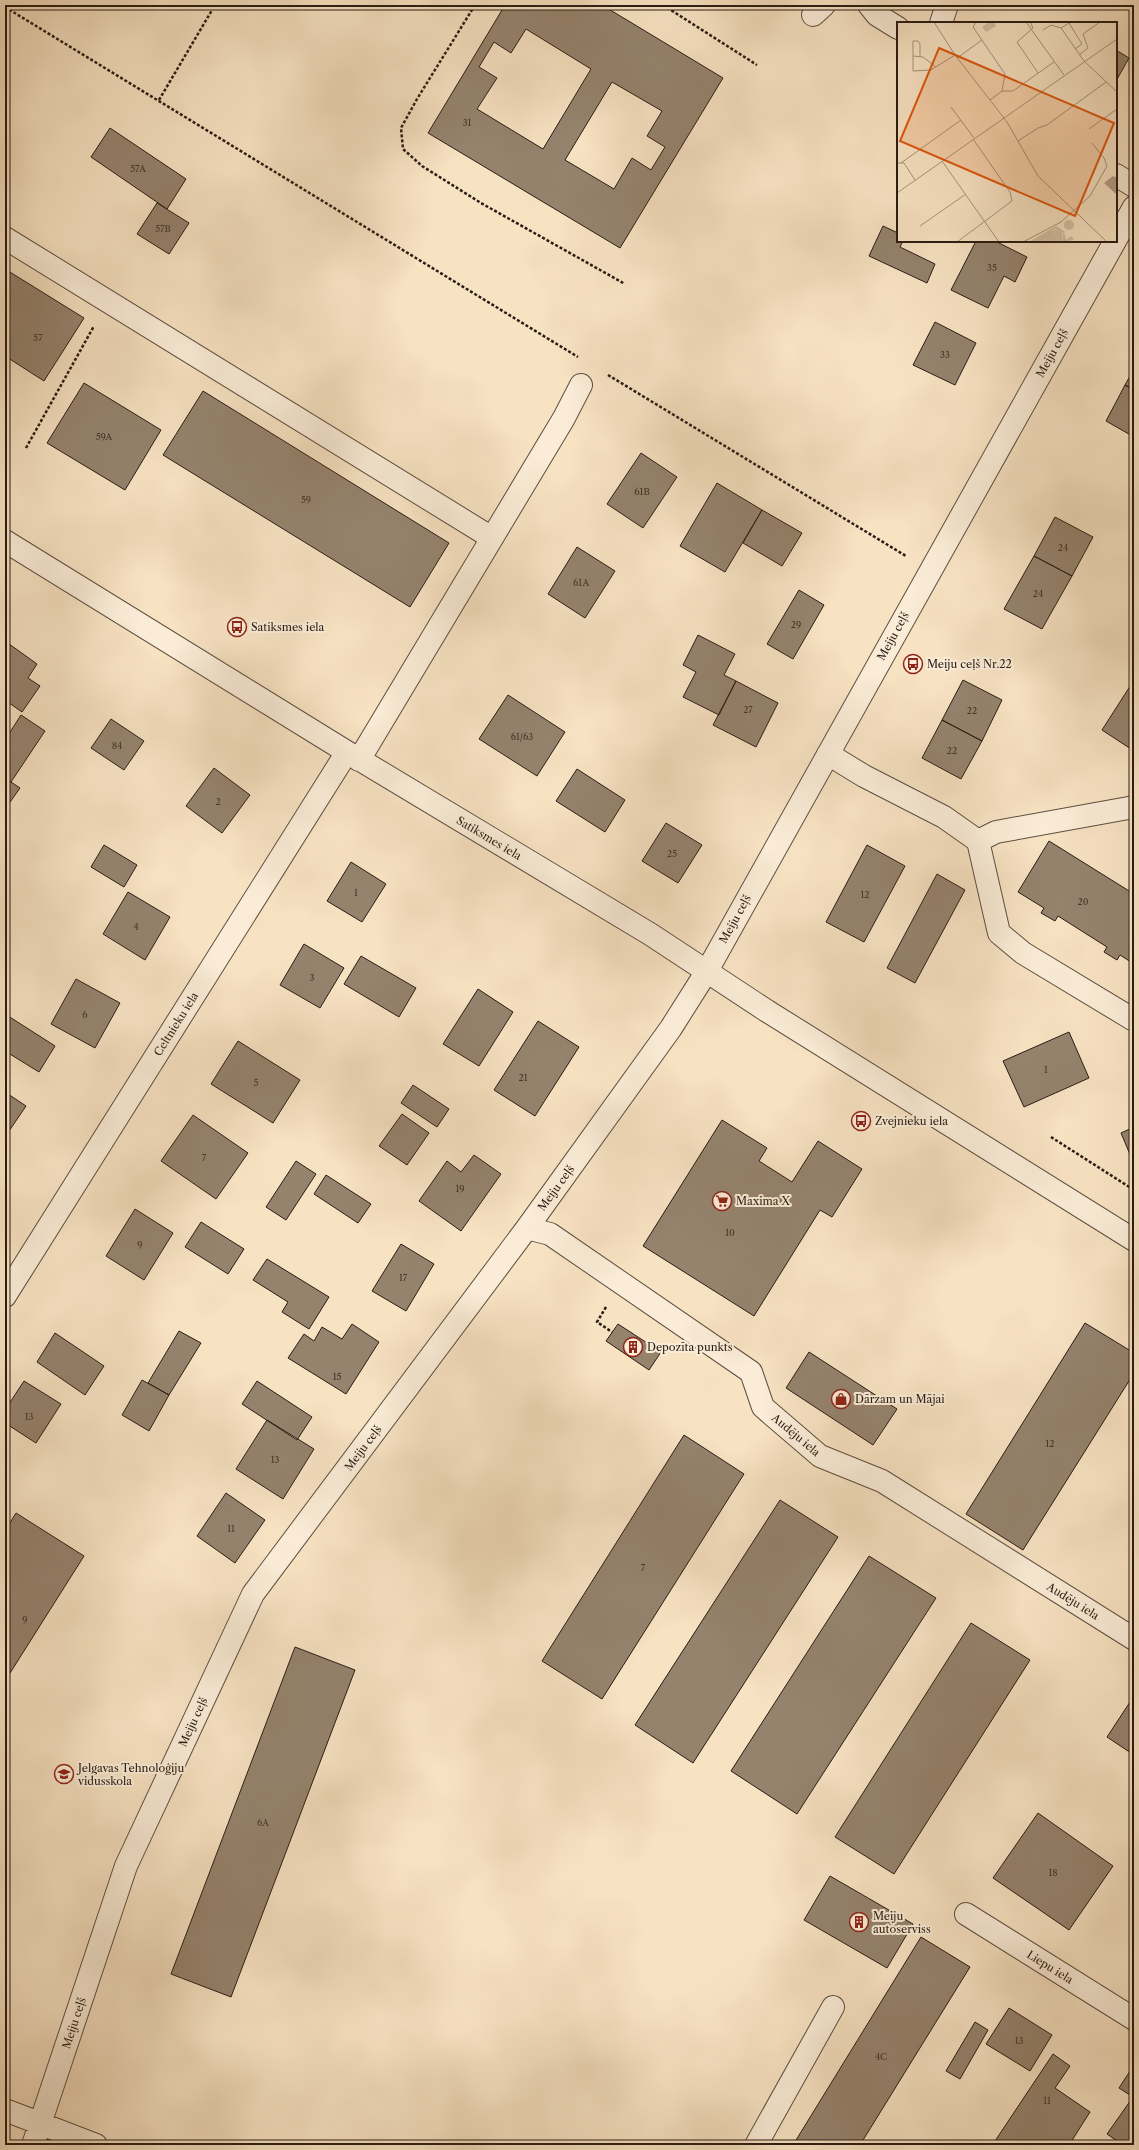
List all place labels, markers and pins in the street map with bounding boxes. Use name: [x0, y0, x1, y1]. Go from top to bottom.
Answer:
bus stop icon: Satiksmes iela: [226, 616, 248, 638]
place label: Satiksmes iela: [251, 620, 325, 634]
bus stop icon: Meiju ceļš Nr.22: [902, 653, 924, 675]
place label: Meiju ceļš Nr.22: [927, 657, 1012, 671]
bus stop icon: Zvejnieku iela: [850, 1110, 872, 1132]
place label: Zvejnieku iela: [875, 1114, 948, 1128]
supermarket icon: Maxima X: [711, 1190, 733, 1212]
place label: Maxima X: [736, 1194, 790, 1208]
building icon: Depozīta punkts: [622, 1336, 644, 1358]
place label: Depozīta punkts: [647, 1340, 733, 1354]
shop icon: Dārzam un Mājai: [830, 1388, 852, 1410]
place label: Dārzam un Mājai: [855, 1392, 945, 1406]
place label: Jelgavas Tehnoloģiju vidusskola: [76, 1761, 184, 1788]
school or university icon: Jelgavas Tehnoloģiju vidusskola: [53, 1763, 75, 1785]
place label: Meiju autoserviss: [873, 1909, 931, 1936]
building icon: Meiju autoserviss: [848, 1911, 870, 1933]

